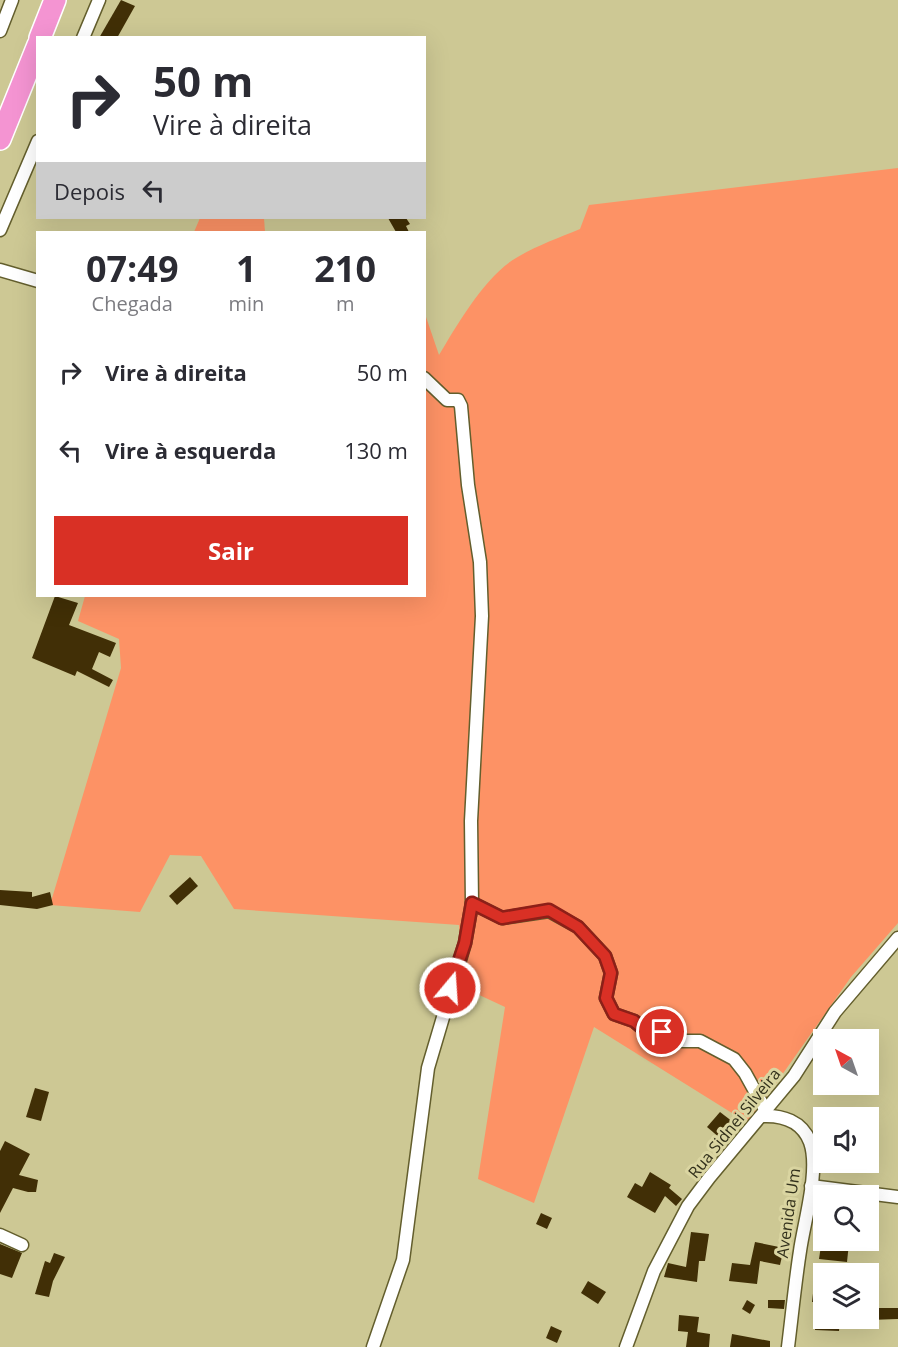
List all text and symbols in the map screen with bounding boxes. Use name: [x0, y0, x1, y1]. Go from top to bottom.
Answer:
text: 50 m: [153, 52, 253, 109]
icon: right: [54, 60, 132, 138]
text: Vire à direita: [153, 106, 312, 143]
icon: left: [137, 174, 170, 207]
text: Depois: [54, 176, 125, 206]
text: 07:49: [86, 244, 179, 293]
text: 1: [236, 244, 257, 293]
text: 210: [314, 244, 376, 293]
text: Chegada: [92, 290, 173, 317]
text: min: [228, 290, 264, 317]
text: m: [336, 290, 354, 317]
icon: right: [54, 356, 87, 389]
text: Vire à direita: [105, 357, 247, 387]
text: 50 m: [357, 357, 408, 387]
icon: left: [54, 434, 87, 467]
text: Vire à esquerda: [105, 435, 276, 465]
text: 130 m: [344, 435, 408, 465]
button: Sair: [54, 516, 408, 585]
position arrow: [418, 956, 482, 1020]
pin: [636, 1006, 687, 1057]
icon: arrive: [645, 1015, 678, 1048]
north arrow: [813, 1029, 879, 1095]
map controls: [813, 1029, 879, 1329]
street label: Rua Sidnei Silveira: [683, 1063, 785, 1183]
button: sound: [813, 1107, 879, 1173]
street label: Avenida Um: [771, 1167, 805, 1259]
button: search: [813, 1185, 879, 1251]
button: layers: [813, 1263, 879, 1329]

